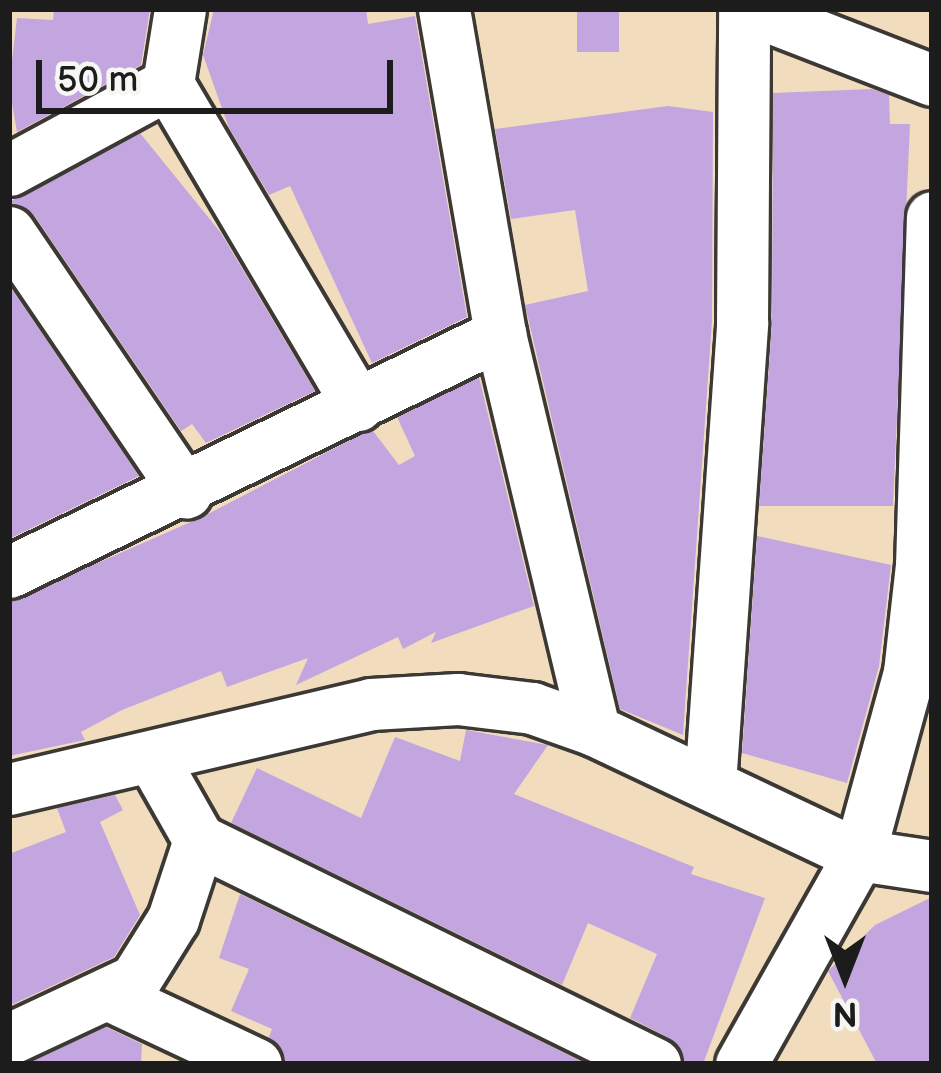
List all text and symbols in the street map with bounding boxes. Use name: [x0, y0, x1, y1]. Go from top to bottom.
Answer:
scale bar: [42, 36, 399, 110]
text: 50 m: [57, 59, 138, 102]
north arrow: [785, 917, 905, 1037]
text: N: [833, 993, 857, 1033]

